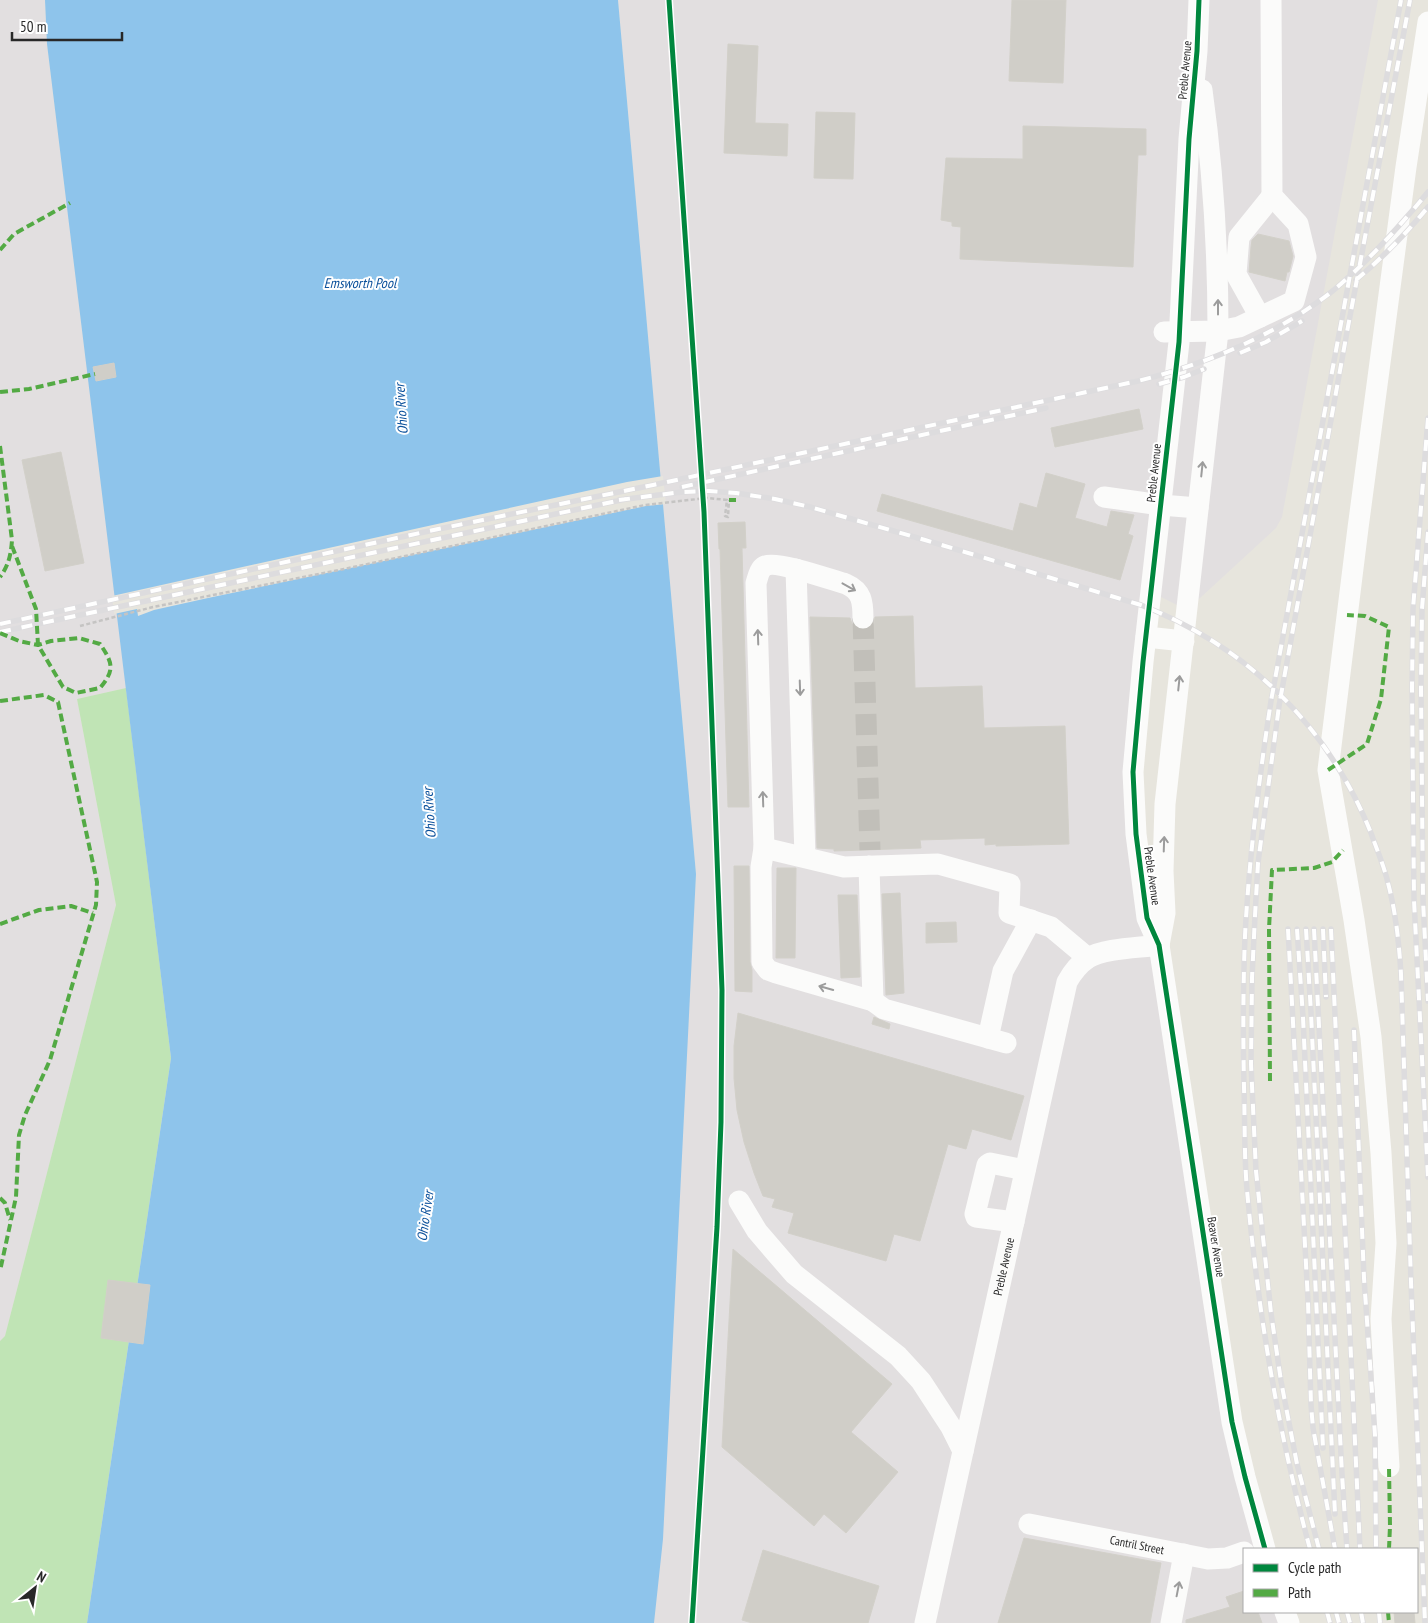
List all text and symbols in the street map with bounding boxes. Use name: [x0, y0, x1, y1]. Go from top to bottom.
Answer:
scale bar: [12, 10, 122, 42]
text: 50 m: [20, 17, 46, 36]
street label: Preble Avenue: [1174, 40, 1195, 100]
water label: Emsworth Pool: [324, 274, 398, 292]
one-way arrow: [1213, 300, 1223, 316]
water label: Ohio River: [390, 381, 412, 435]
street label: Preble Avenue: [1143, 443, 1164, 503]
one-way arrow: [1197, 461, 1207, 477]
one-way arrow: [842, 582, 857, 592]
one-way arrow: [753, 629, 763, 645]
one-way arrow: [1174, 675, 1184, 691]
one-way arrow: [795, 680, 805, 696]
water label: Ohio River: [418, 785, 440, 839]
one-way arrow: [758, 791, 767, 807]
one-way arrow: [1159, 837, 1168, 853]
street label: Preble Avenue: [1141, 846, 1164, 906]
one-way arrow: [819, 982, 835, 992]
water label: Ohio River: [413, 1188, 438, 1242]
street label: Beaver Avenue: [1204, 1216, 1229, 1278]
street label: Preble Avenue: [990, 1236, 1017, 1297]
street label: Cantril Street: [1109, 1532, 1166, 1557]
legend: [1243, 1548, 1418, 1613]
text: Cycle path: [1288, 1558, 1341, 1577]
north arrow: [10, 1563, 60, 1613]
text: N: [34, 1567, 49, 1586]
one-way arrow: [1173, 1581, 1183, 1597]
text: Path: [1288, 1583, 1311, 1602]

